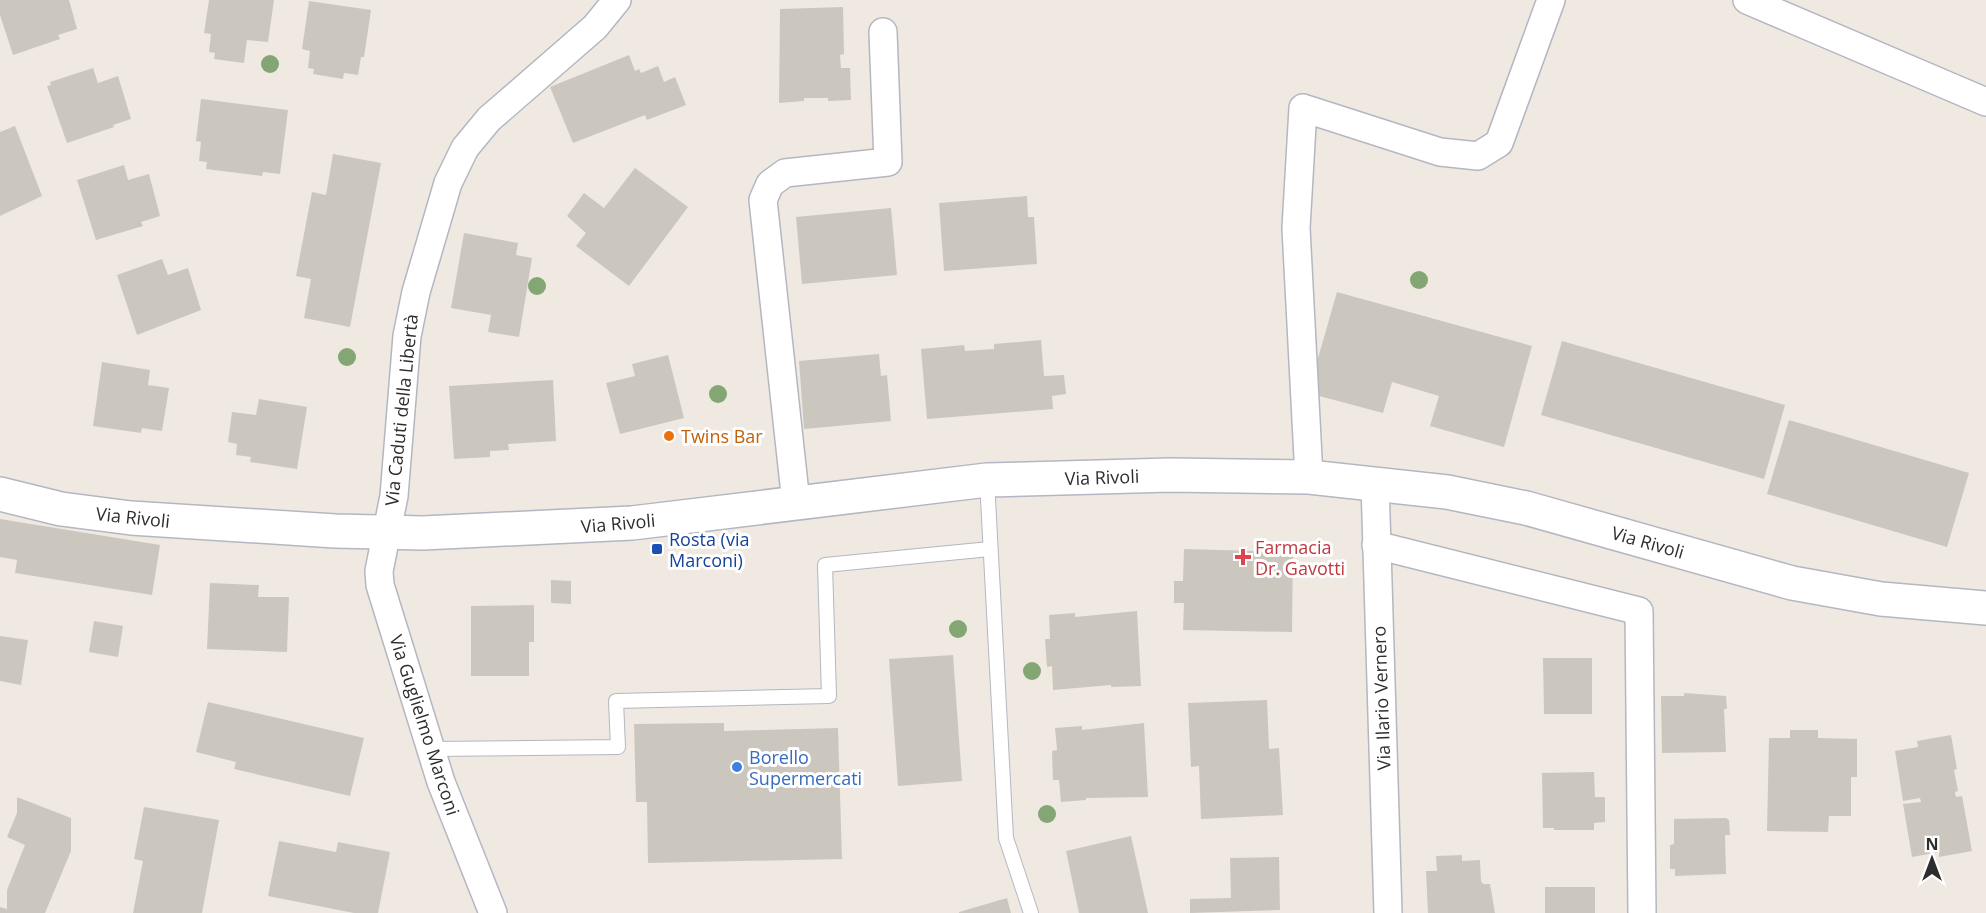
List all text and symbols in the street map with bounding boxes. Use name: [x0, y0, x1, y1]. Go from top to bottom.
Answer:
street label: Via Caduti della Libertà: [379, 313, 423, 507]
place label: Twins Bar: [681, 424, 763, 448]
marker: Twins Bar: [662, 429, 676, 443]
street label: Via Rivoli: [1064, 464, 1140, 490]
street label: Via Rivoli: [95, 501, 171, 533]
street label: Via Rivoli: [580, 508, 656, 538]
street label: Via Rivoli: [1609, 520, 1687, 564]
place label: Rosta (via Marconi): [669, 527, 749, 572]
place label: Farmacia Dr. Gavotti: [1255, 535, 1345, 580]
marker: Rosta (via Marconi): [650, 542, 664, 556]
marker: Farmacia Dr. Gavotti: [1236, 550, 1250, 564]
street label: Via Ilario Vernero: [1366, 625, 1396, 771]
street label: Via Guglielmo Marconi: [384, 632, 466, 818]
place label: Borello Supermercati: [749, 745, 862, 790]
marker: Borello Supermercati: [730, 760, 744, 774]
north arrow: [1902, 829, 1962, 889]
text: N: [1925, 833, 1939, 855]

